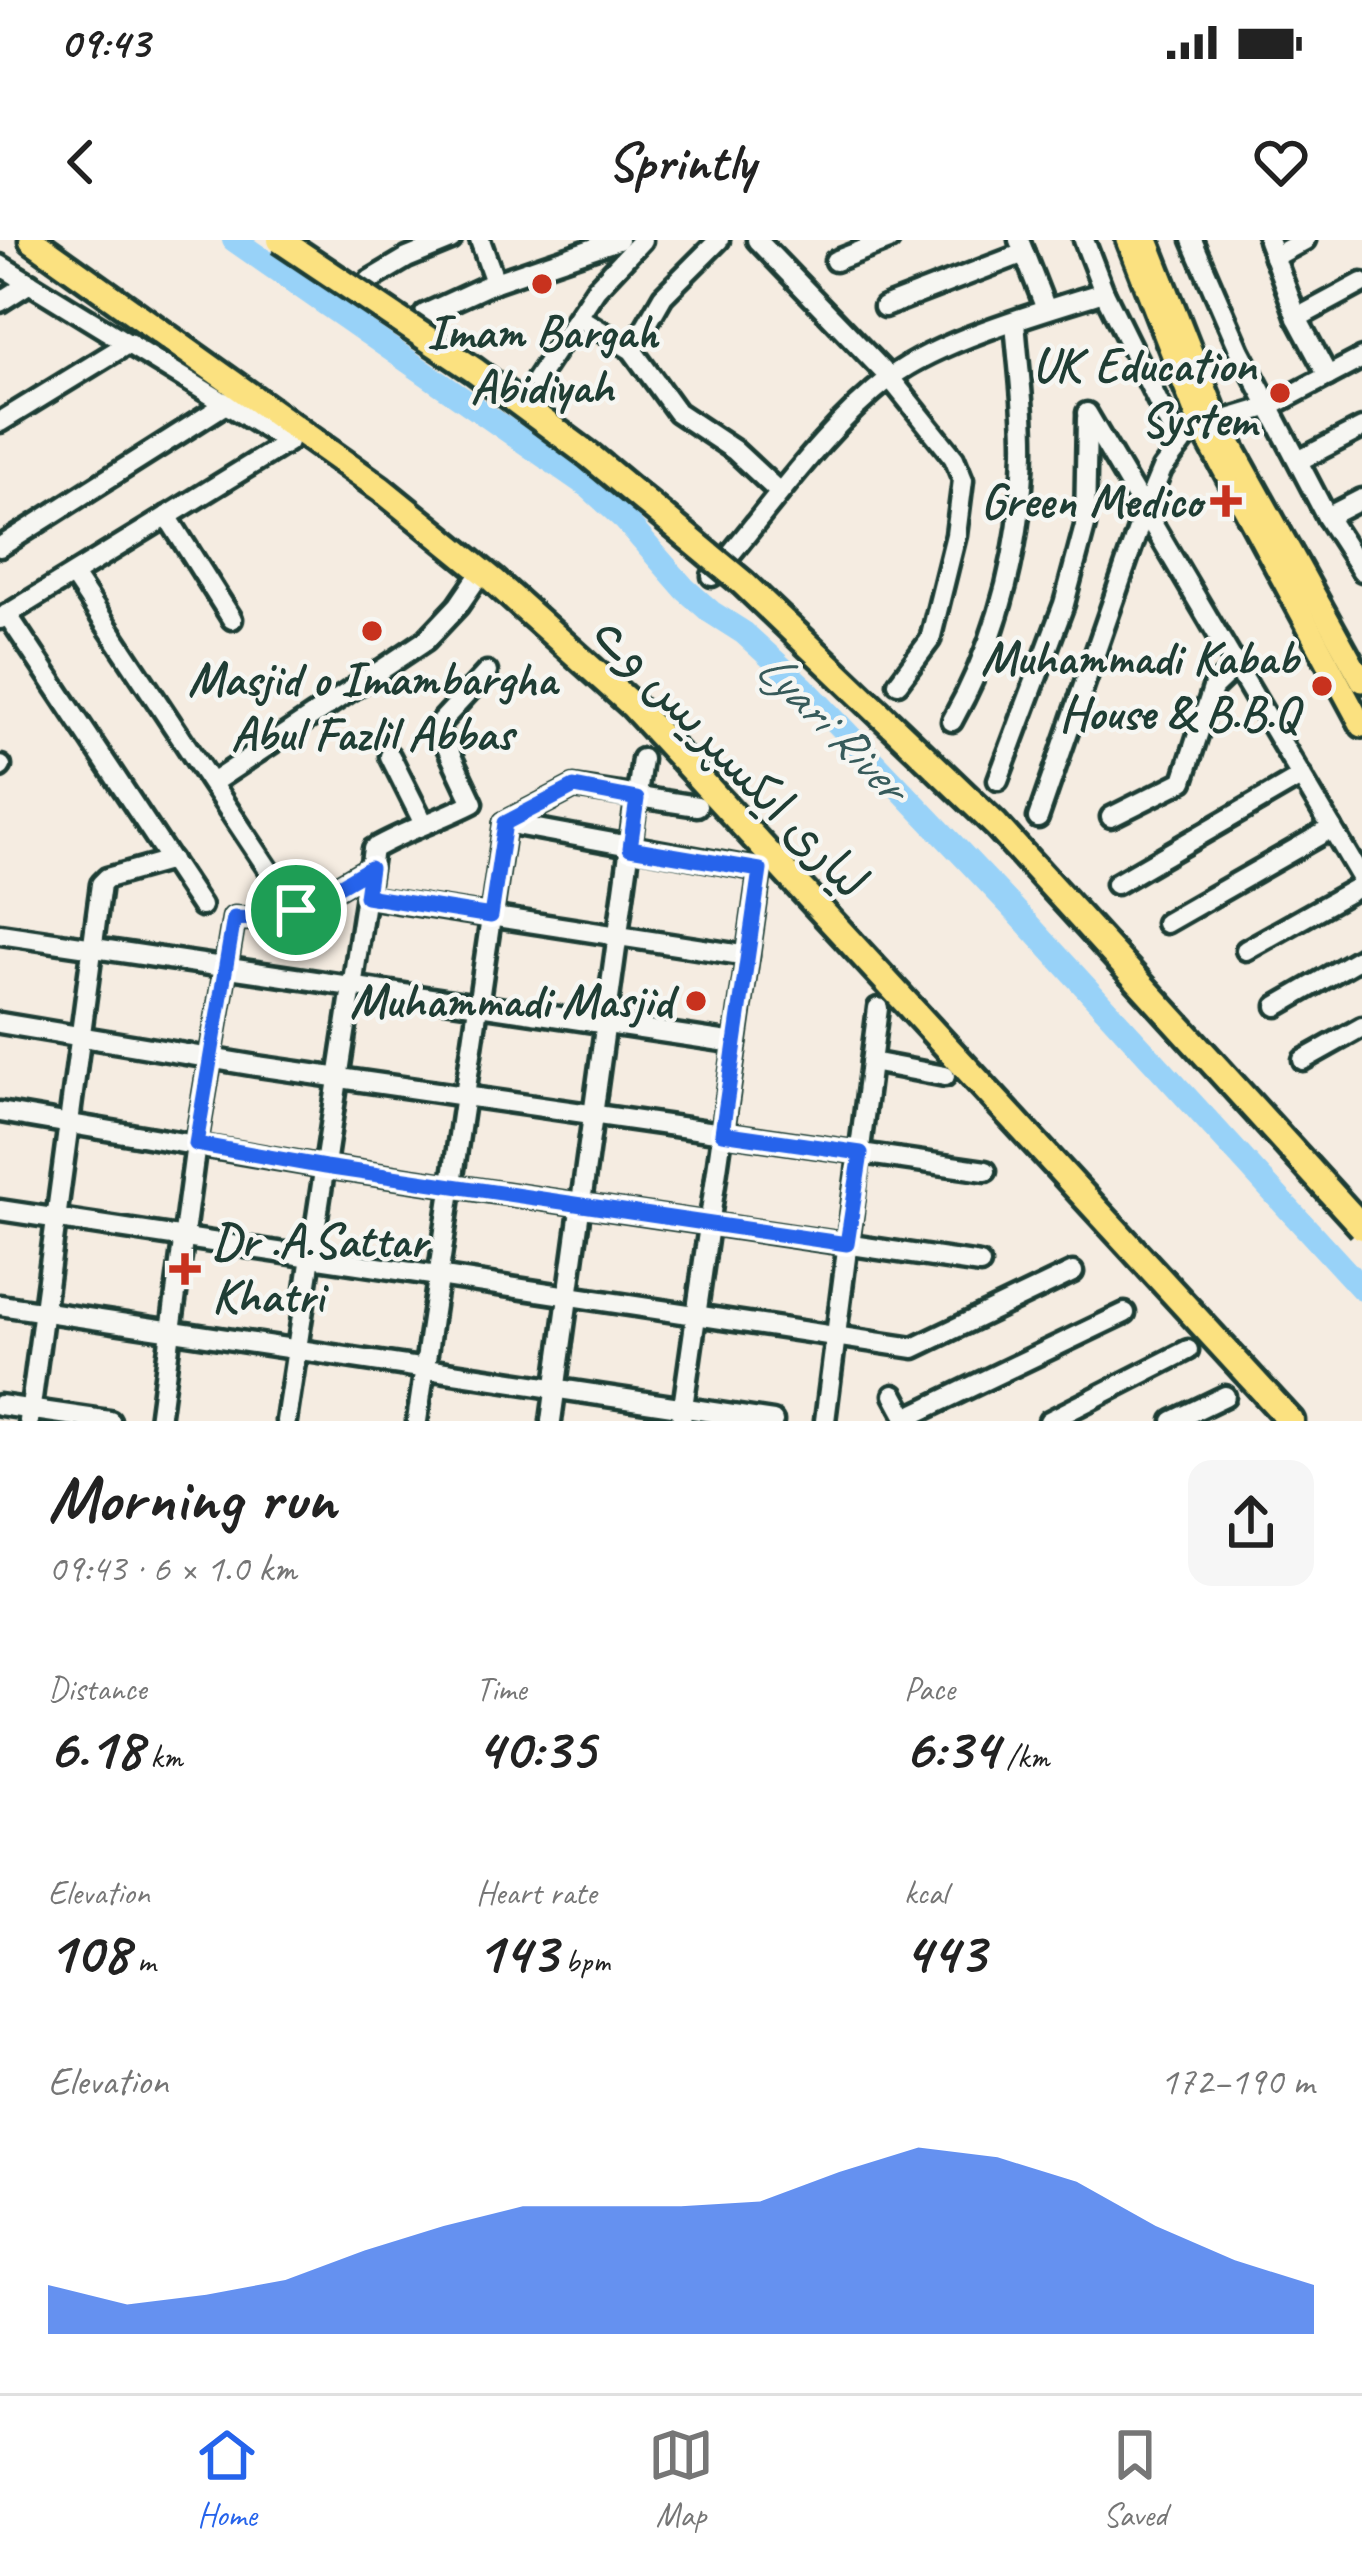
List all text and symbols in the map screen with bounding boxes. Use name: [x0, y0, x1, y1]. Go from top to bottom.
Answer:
text: 09:43: [60, 14, 149, 71]
text: Sprintly: [607, 128, 755, 196]
icon: back: [48, 129, 114, 195]
icon: heart: [1248, 129, 1314, 195]
marker: Imam Bargah Abidiyah: [529, 271, 555, 297]
place label: Imam Bargah Abidiyah: [426, 302, 659, 417]
place label: UK Education System: [1032, 335, 1261, 450]
marker: UK Education System: [1267, 380, 1293, 406]
place label: Green Medico: [981, 471, 1207, 531]
marker: Green Medico: [1213, 488, 1239, 514]
street label: لیاری ایکسپریس وے: [581, 603, 881, 911]
marker: Masjid o Imambargha Abul Fazlil Abbas: [359, 618, 385, 644]
place label: Muhammadi Kabab House & B.B.Q: [981, 628, 1304, 743]
water label: Lyari River: [743, 636, 927, 820]
place label: Masjid o Imambargha Abul Fazlil Abbas: [188, 649, 560, 764]
marker: Muhammadi Kabab House & B.B.Q: [1309, 673, 1335, 699]
pin: [245, 859, 347, 961]
icon: arrive: [263, 877, 329, 943]
place label: Muhammadi Masjid: [350, 971, 680, 1031]
marker: Muhammadi Masjid: [683, 988, 709, 1014]
place label: Dr .A.Sattar Khatri: [212, 1211, 431, 1326]
marker: Dr .A.Sattar Khatri: [169, 1253, 201, 1285]
text: Morning run: [48, 1457, 336, 1540]
button: share: [1188, 1460, 1314, 1586]
text: 09:43 · 6 × 1.0 km: [48, 1544, 296, 1593]
text: Distance: [48, 1668, 146, 1710]
text: Time: [476, 1668, 527, 1710]
text: Pace: [904, 1668, 955, 1710]
text: 6.18: [48, 1710, 142, 1786]
text: 40:35: [476, 1710, 595, 1786]
text: 6:34: [904, 1710, 998, 1786]
text: km: [142, 1736, 182, 1778]
text: /km: [998, 1736, 1049, 1778]
text: Elevation: [48, 1872, 150, 1914]
text: Heart rate: [476, 1872, 596, 1914]
text: kcal: [904, 1872, 948, 1914]
text: 108: [48, 1914, 129, 1990]
text: 143: [476, 1914, 557, 1990]
text: 443: [904, 1914, 985, 1990]
text: m: [129, 1940, 155, 1982]
text: bpm: [557, 1940, 610, 1982]
text: Elevation: [48, 2057, 168, 2106]
text: 172–190 m: [1160, 2057, 1314, 2106]
tab: Home: [194, 2422, 260, 2536]
tab: Map: [648, 2422, 714, 2536]
tab: Saved: [1102, 2422, 1168, 2536]

